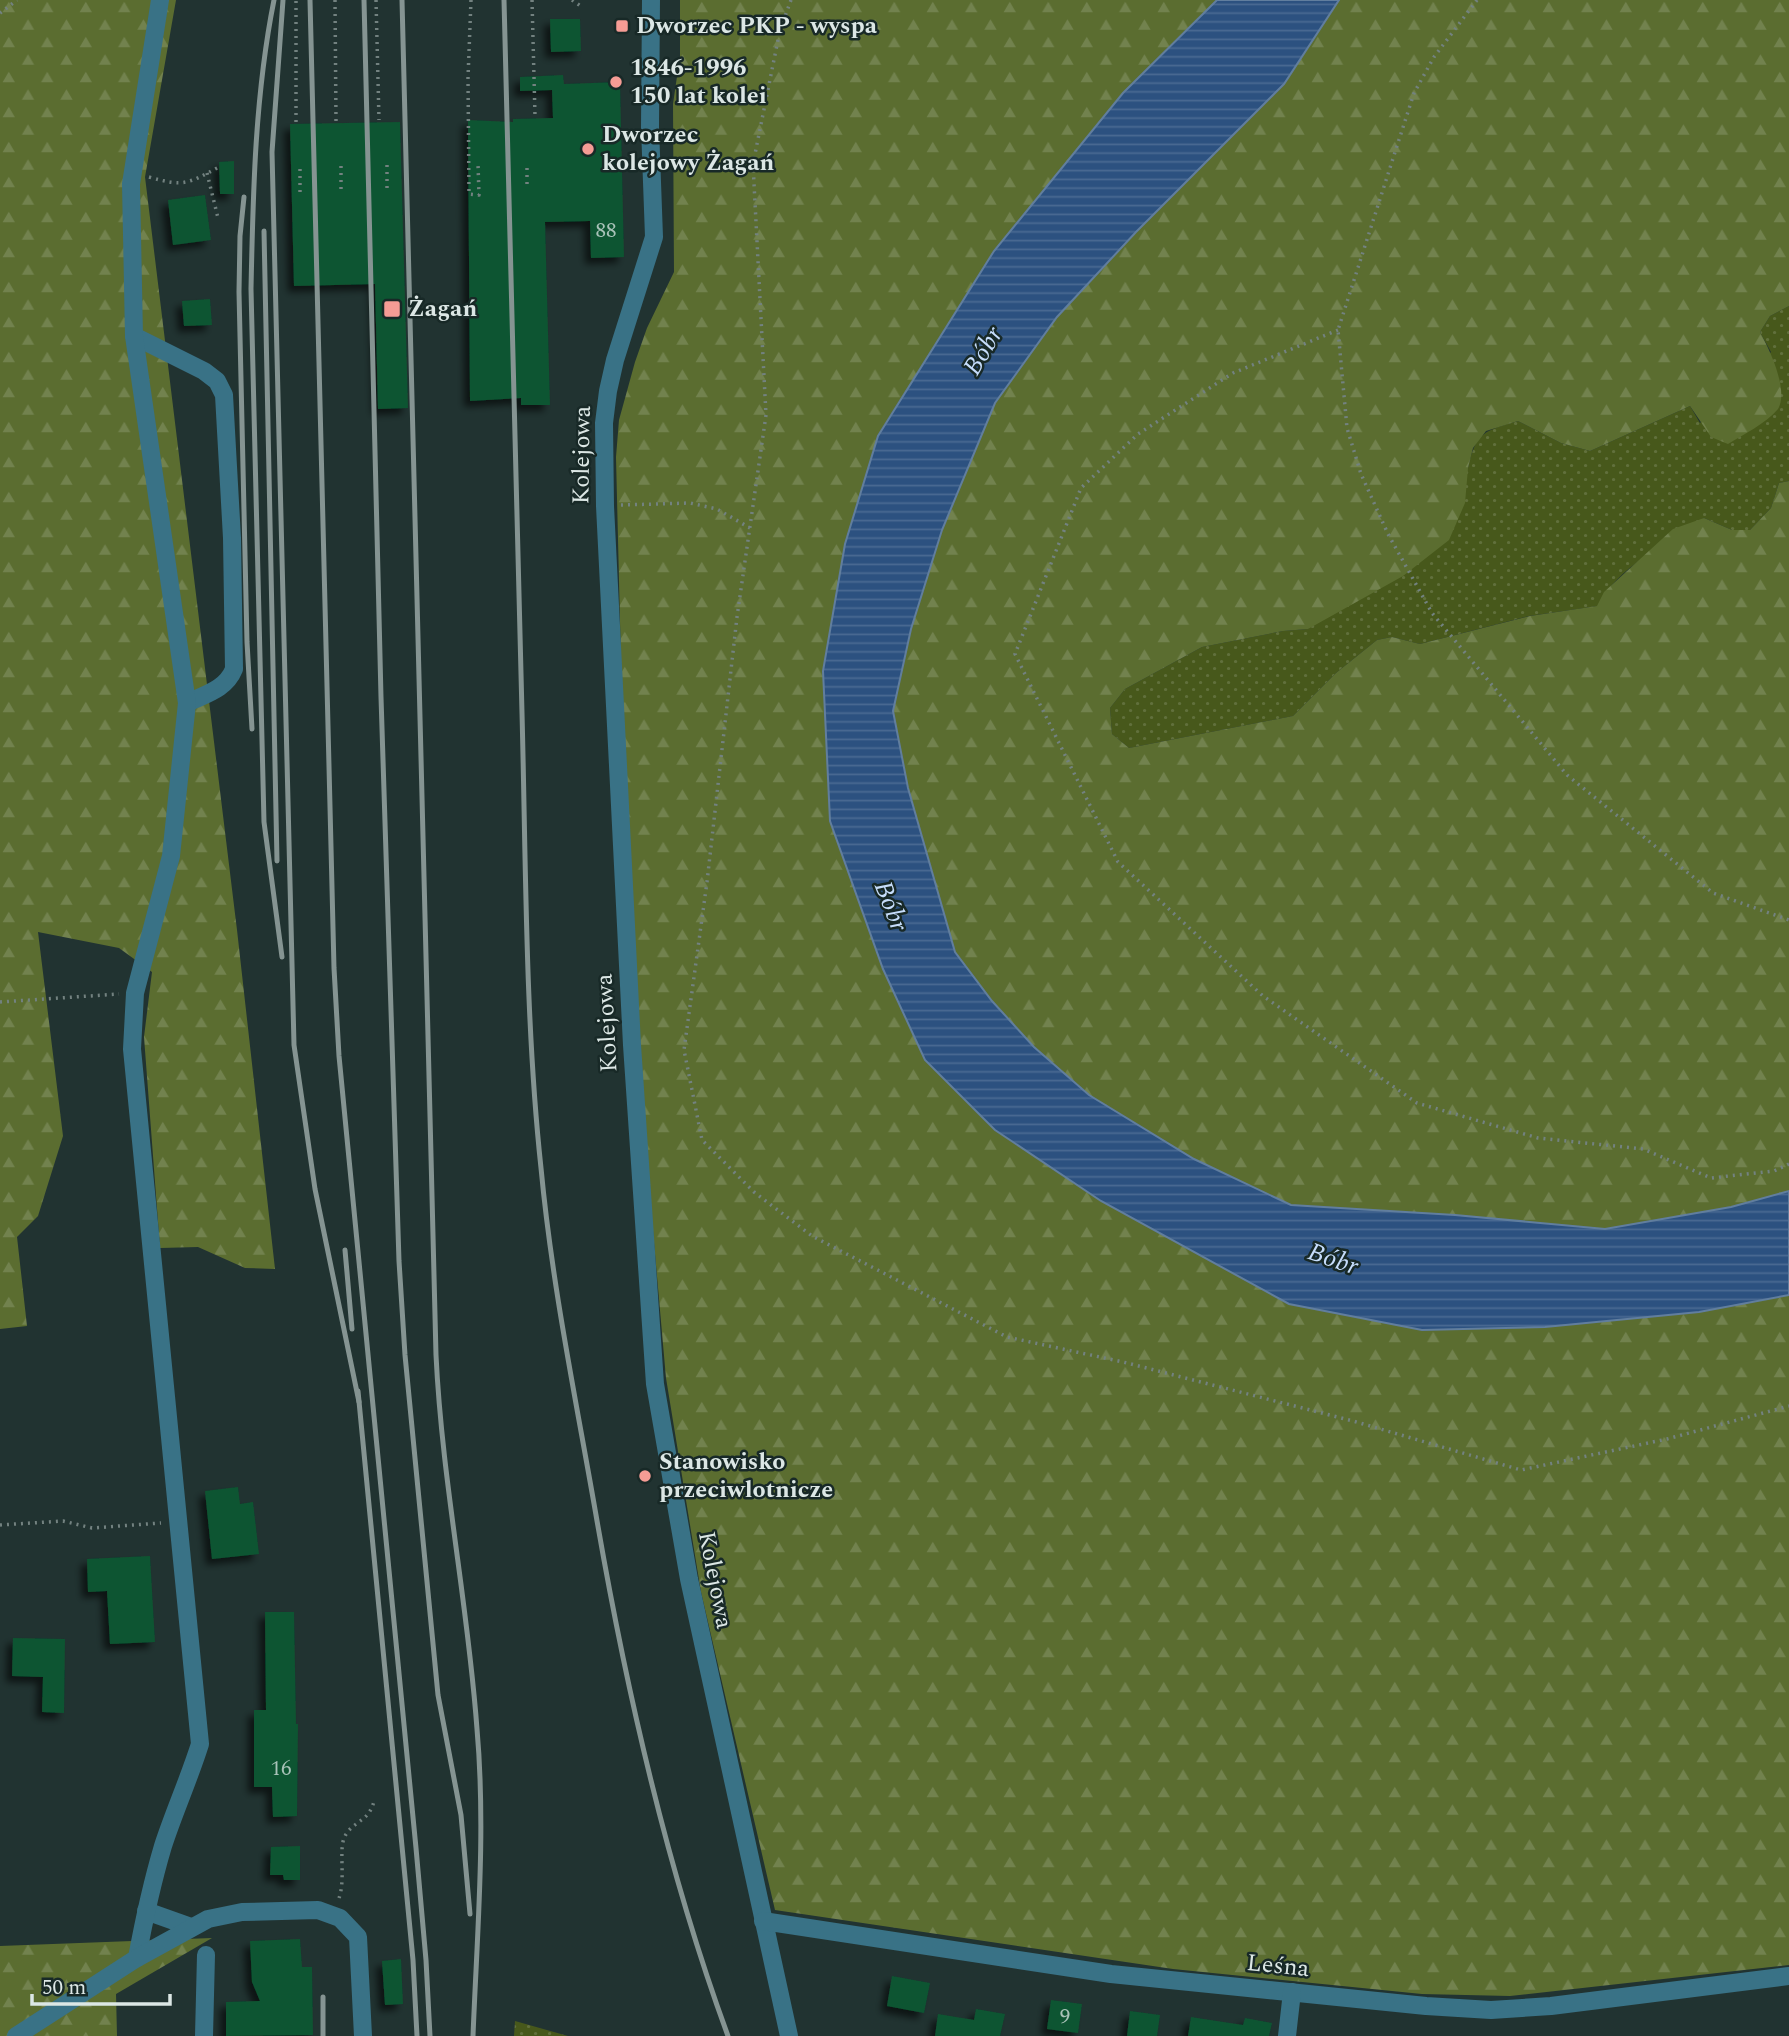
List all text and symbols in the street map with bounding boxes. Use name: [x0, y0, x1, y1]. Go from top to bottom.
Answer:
place label: Dworzec PKP - wyspa: [636, 8, 878, 44]
marker: Dworzec PKP - wyspa: [614, 18, 630, 34]
place label: 1846-1996 150 lat kolei: [630, 50, 767, 114]
marker: 1846-1996 150 lat kolei: [608, 74, 624, 90]
place label: Dworzec kolejowy Żagań: [602, 117, 775, 181]
marker: Dworzec kolejowy Żagań: [580, 141, 596, 157]
house number: 88: [596, 215, 617, 247]
place label: Żagań: [408, 291, 477, 327]
marker: Żagań: [382, 299, 402, 319]
water label: Bóbr: [953, 318, 1014, 383]
street label: Kolejowa: [563, 405, 601, 505]
water label: Bóbr: [863, 875, 919, 938]
street label: Kolejowa: [586, 973, 628, 1073]
water label: Bóbr: [1302, 1232, 1365, 1287]
place label: Stanowisko przeciwlotnicze: [659, 1444, 833, 1508]
marker: Stanowisko przeciwlotnicze: [637, 1468, 653, 1484]
street label: Kolejowa: [688, 1528, 742, 1632]
house number: 16: [271, 1753, 292, 1785]
street label: Leśna: [1245, 1945, 1311, 1987]
scale bar: [32, 1962, 170, 2006]
text: 50 m: [42, 1972, 86, 2004]
house number: 9: [1060, 2001, 1070, 2033]

